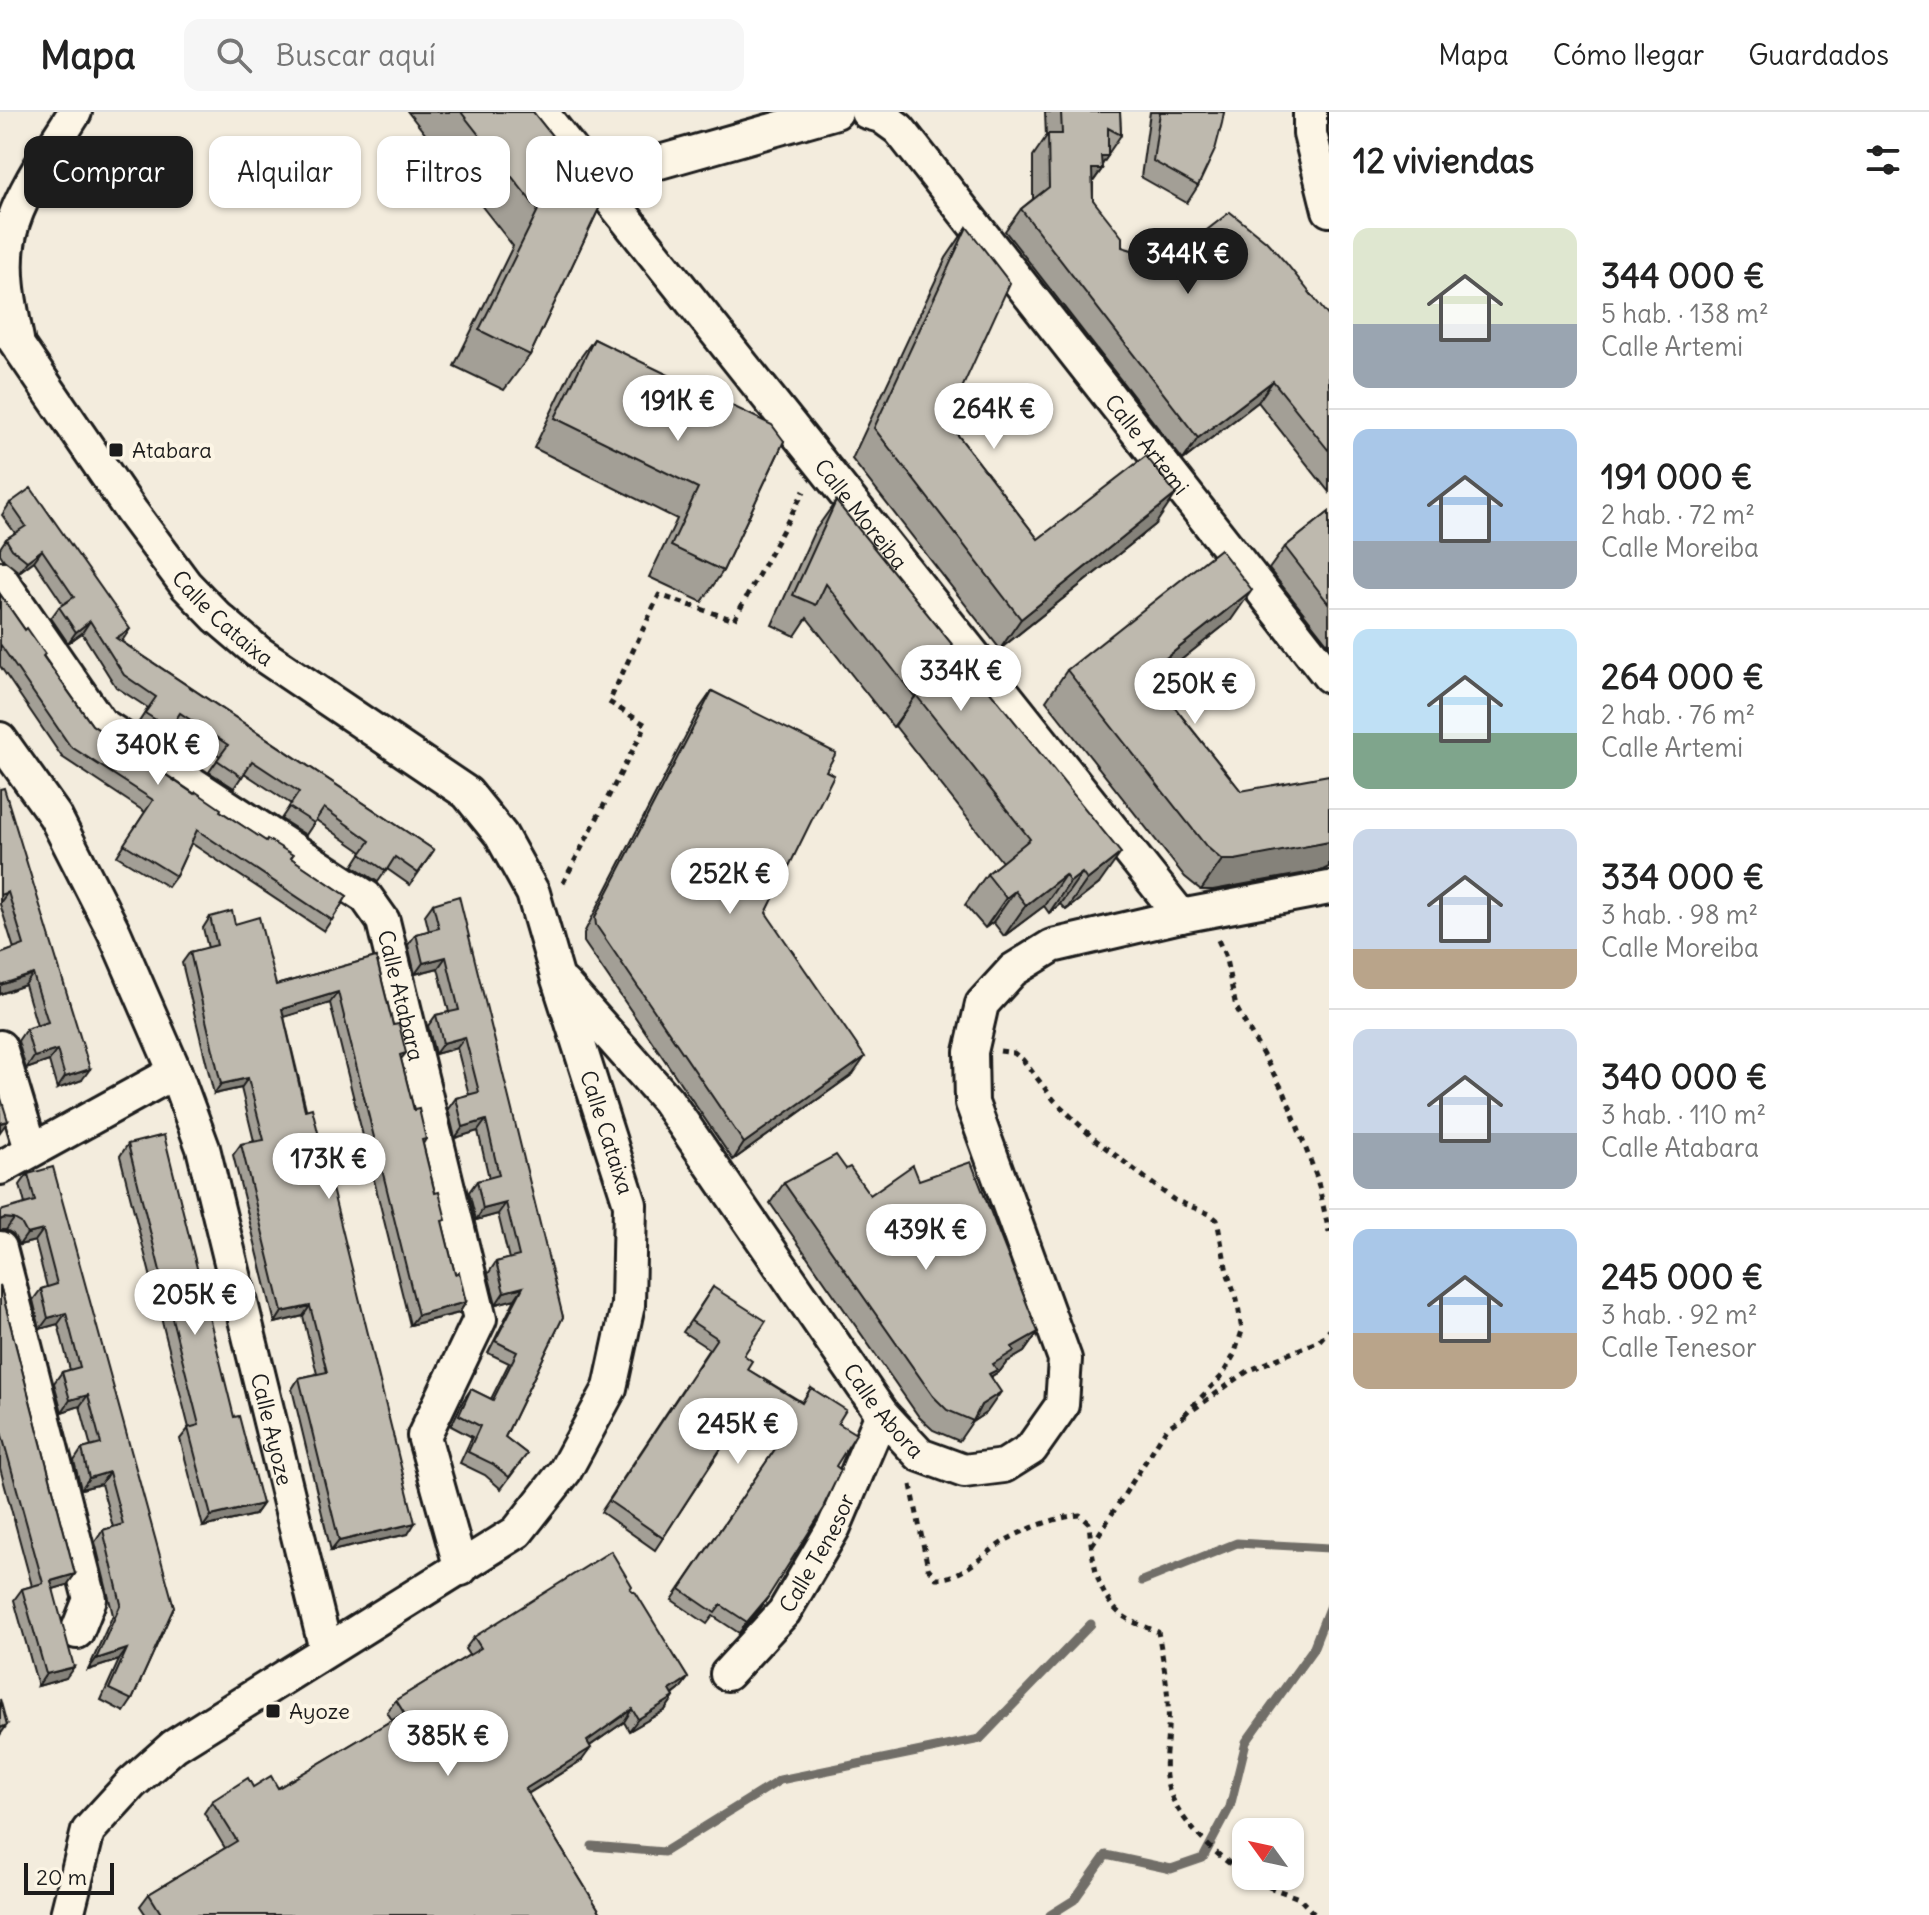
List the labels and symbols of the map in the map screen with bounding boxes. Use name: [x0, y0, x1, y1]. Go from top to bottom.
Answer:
pin: 344K €: [1123, 228, 1253, 296]
pin: 191K €: [613, 375, 743, 443]
pin: 264K €: [929, 383, 1059, 451]
street label: Calle Artemi: [1099, 389, 1195, 500]
place label: Atabara: [132, 436, 212, 464]
marker: Atabara: [107, 441, 125, 459]
street label: Calle Moreiba: [809, 453, 914, 575]
street label: Calle Cataixa: [166, 565, 278, 672]
pin: 334K €: [896, 645, 1026, 713]
pin: 250K €: [1130, 658, 1260, 726]
pin: 340K €: [93, 719, 223, 787]
pin: 252K €: [665, 848, 795, 916]
street label: Calle Atabara: [372, 927, 431, 1064]
street label: Calle Cataixa: [574, 1067, 640, 1198]
pin: 173K €: [264, 1133, 394, 1201]
pin: 439K €: [861, 1204, 991, 1272]
pin: 205K €: [130, 1269, 260, 1337]
street label: Calle Abora: [837, 1358, 930, 1464]
street label: Calle Ayoze: [245, 1370, 299, 1488]
pin: 245K €: [673, 1398, 803, 1466]
street label: Calle Tenesor: [773, 1489, 861, 1617]
place label: Ayoze: [289, 1697, 350, 1725]
marker: Ayoze: [264, 1702, 282, 1720]
pin: 385K €: [383, 1710, 513, 1778]
north arrow: [1232, 1818, 1304, 1890]
scale bar: [24, 1859, 114, 1895]

